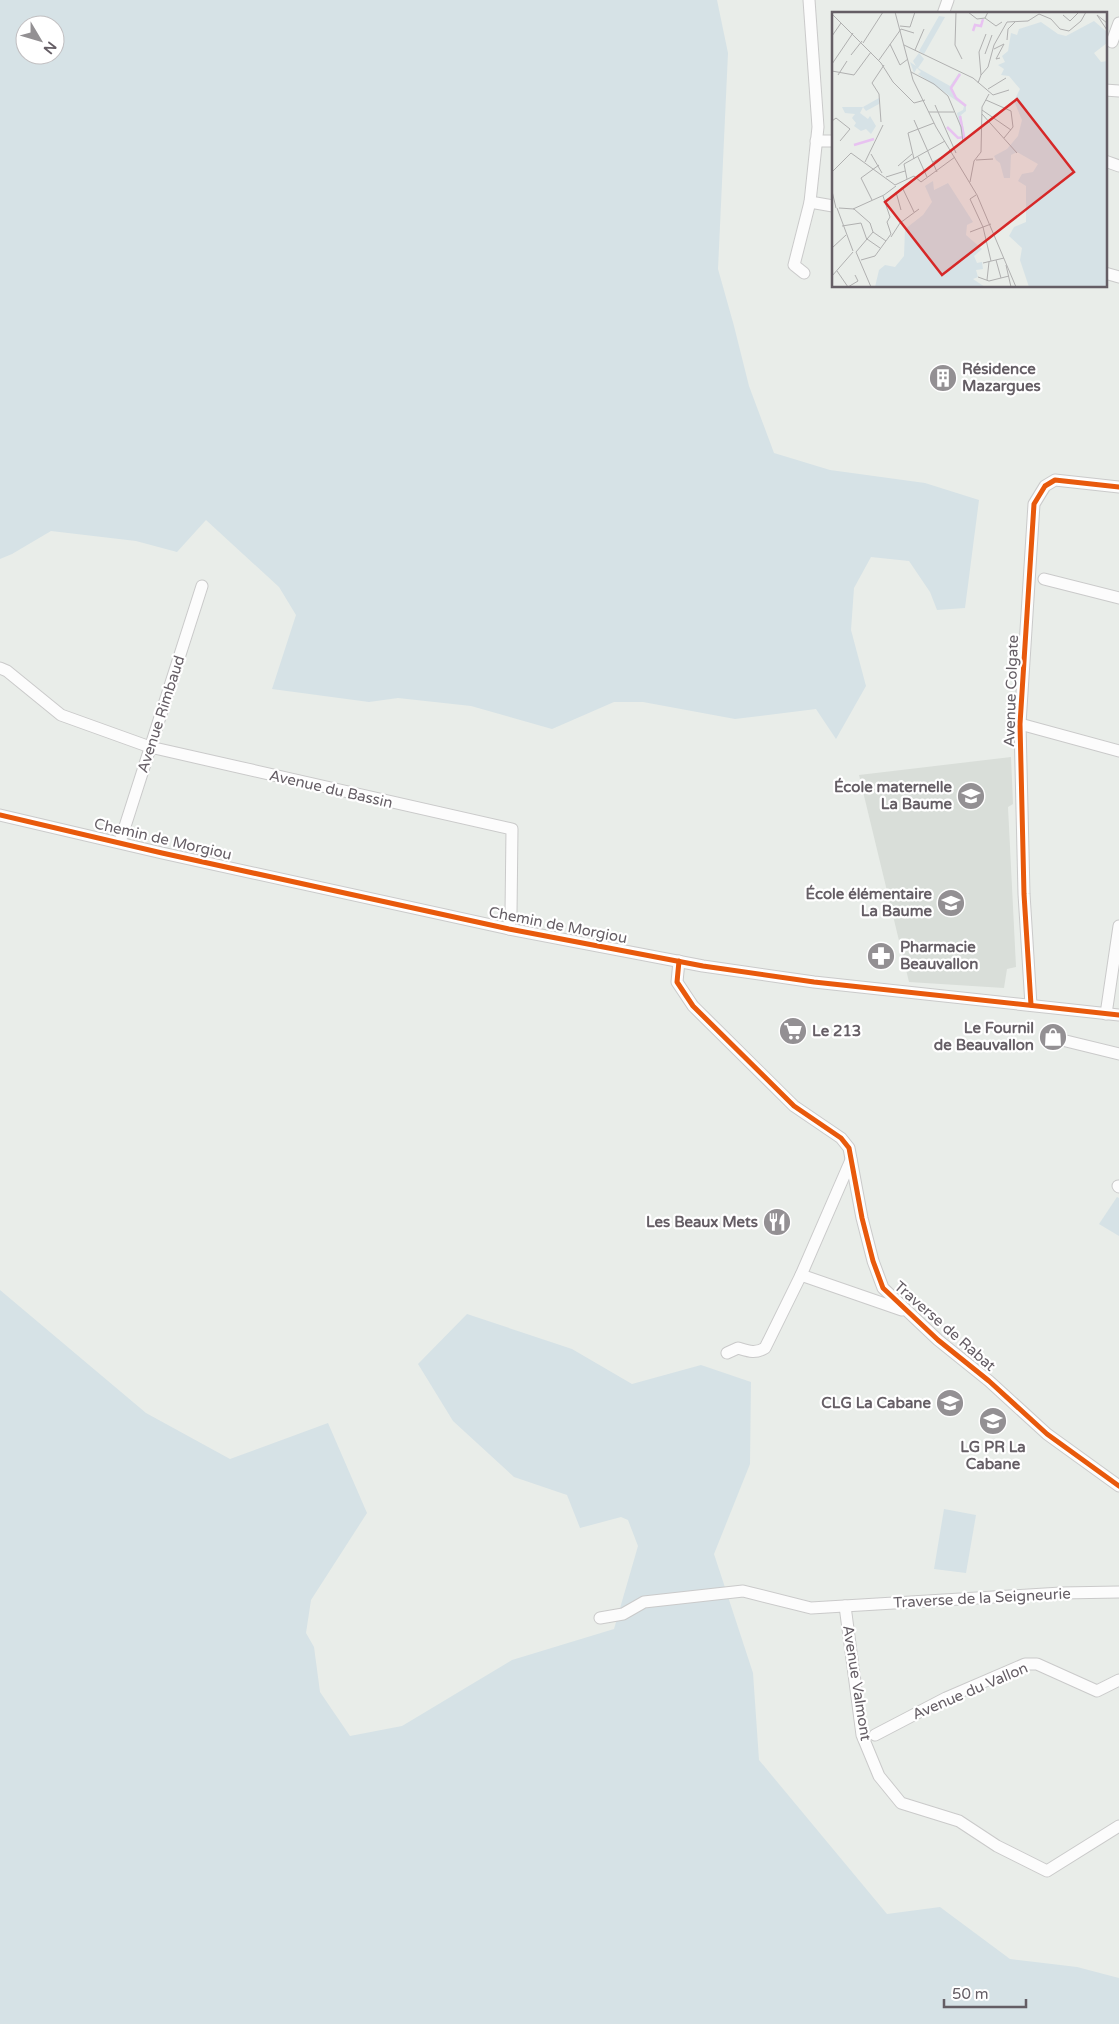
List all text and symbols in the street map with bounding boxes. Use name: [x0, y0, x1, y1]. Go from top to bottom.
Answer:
inset map: [832, 12, 1106, 288]
north arrow: [15, 15, 65, 65]
text: N: [40, 38, 60, 57]
place label: Résidence Mazargues: [962, 360, 1041, 396]
building icon: Résidence Mazargues: [928, 363, 958, 393]
street label: Avenue Colgate: [1000, 634, 1022, 748]
street label: Avenue Rimbaud: [134, 653, 188, 775]
street label: Avenue du Bassin: [267, 766, 395, 812]
place label: École maternelle La Baume: [834, 777, 953, 813]
school or university icon: École maternelle La Baume: [956, 781, 986, 811]
street label: Chemin de Morgiou: [92, 814, 234, 864]
place label: École élémentaire La Baume: [806, 884, 932, 920]
school or university icon: École élémentaire La Baume: [936, 888, 966, 918]
street label: Chemin de Morgiou: [487, 903, 629, 947]
place label: Pharmacie Beauvallon: [900, 938, 978, 973]
pharmacy icon: Pharmacie Beauvallon: [866, 941, 896, 971]
supermarket icon: Le 213: [778, 1016, 808, 1046]
place label: Le Fournil de Beauvallon: [934, 1019, 1034, 1054]
place label: Le 213: [812, 1022, 861, 1040]
shop icon: Le Fournil de Beauvallon: [1038, 1022, 1068, 1052]
restaurant icon: Les Beaux Mets: [762, 1207, 792, 1237]
place label: Les Beaux Mets: [646, 1213, 758, 1231]
street label: Traverse de Rabat: [891, 1277, 1000, 1375]
school or university icon: CLG La Cabane: [935, 1388, 965, 1418]
place label: CLG La Cabane: [821, 1394, 932, 1412]
school or university icon: LG PR La Cabane: [978, 1406, 1008, 1436]
place label: LG PR La Cabane: [960, 1438, 1026, 1473]
street label: Traverse de la Seigneurie: [893, 1584, 1071, 1612]
street label: Avenue Valmont: [839, 1624, 875, 1742]
street label: Avenue du Vallon: [909, 1659, 1031, 1723]
scale bar: [944, 1976, 1026, 2008]
text: 50 m: [952, 1985, 989, 2003]

